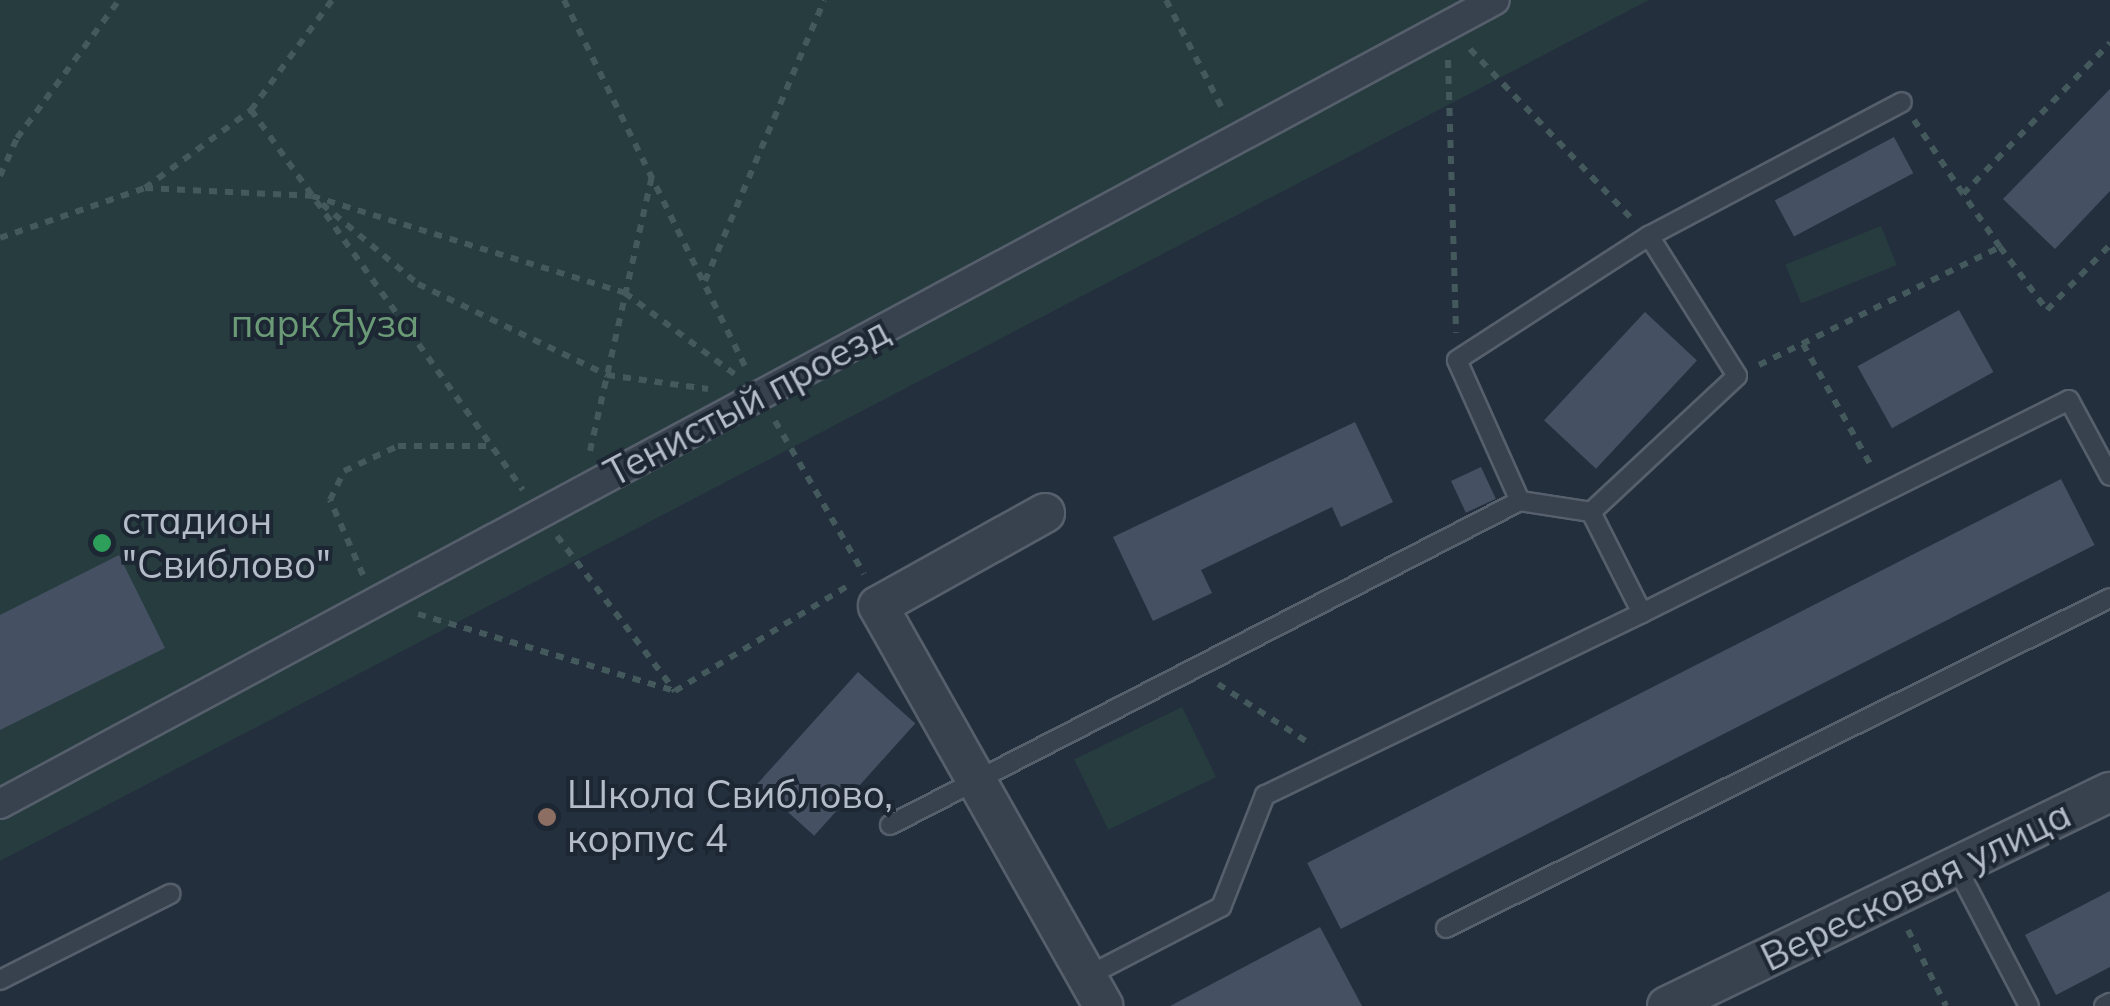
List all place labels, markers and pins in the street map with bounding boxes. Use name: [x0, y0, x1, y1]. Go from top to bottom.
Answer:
place label: стадион "Свиблово": [122, 498, 331, 588]
marker: стадион "Свиблово": [91, 532, 113, 554]
place label: Школа Свиблово, корпус 4: [567, 772, 893, 862]
marker: Школа Свиблово, корпус 4: [536, 806, 558, 828]

